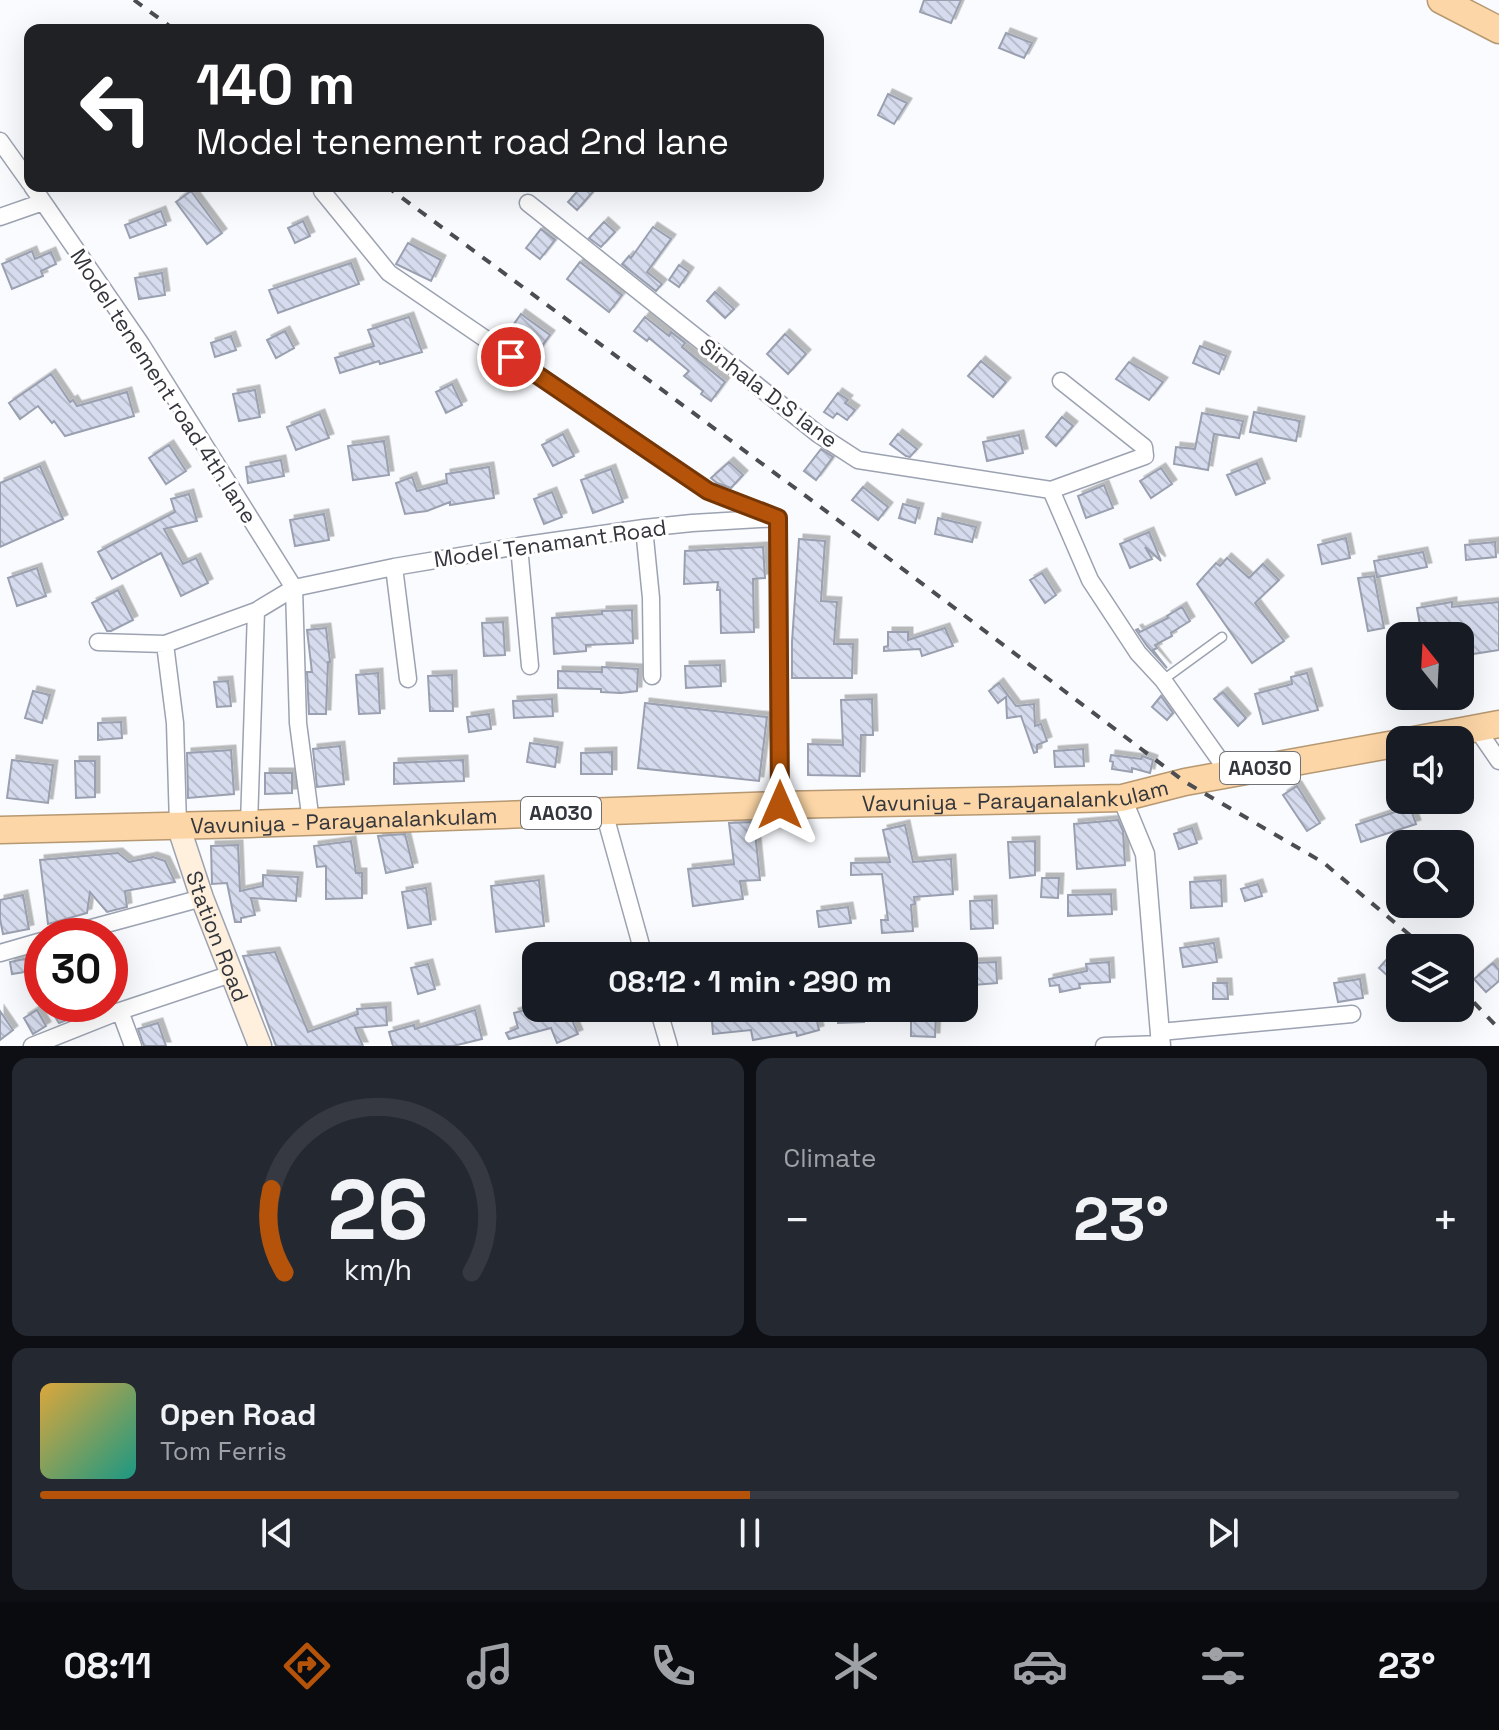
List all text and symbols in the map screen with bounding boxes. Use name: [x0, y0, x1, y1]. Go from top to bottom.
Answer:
text: 140 m: [196, 49, 355, 120]
icon: left: [64, 56, 168, 160]
text: Model tenement road 2nd lane: [196, 119, 729, 165]
street label: Model tenement road 4th lane: [65, 243, 263, 529]
pin: [477, 323, 545, 391]
street label: Sinhala D.S lane: [694, 332, 844, 454]
icon: arrive: [489, 335, 533, 379]
street label: Model Tenamant Road: [432, 513, 668, 573]
north arrow: [1386, 622, 1474, 710]
map controls: [1386, 622, 1474, 1022]
button: sound: [1386, 726, 1474, 814]
road number: AA030: [1220, 752, 1300, 784]
position arrow: [738, 763, 822, 847]
street label: Vavuniya - Parayanalankulam: [862, 773, 1171, 817]
road number: AA030: [521, 797, 601, 829]
street label: Vavuniya - Parayanalankulam: [190, 801, 498, 839]
button: search: [1386, 830, 1474, 918]
street label: Station Road: [180, 867, 255, 1006]
speed limit sign: 30: [24, 918, 128, 1022]
button: layers: [1386, 934, 1474, 1022]
text: 08:12 · 1 min · 290 m: [608, 962, 892, 1001]
text: Climate: [784, 1141, 876, 1175]
text: 26: [327, 1157, 428, 1263]
text: 23°: [1073, 1181, 1169, 1258]
text: −: [784, 1192, 811, 1248]
text: +: [1432, 1192, 1459, 1248]
text: km/h: [344, 1252, 412, 1288]
text: Open Road: [160, 1395, 316, 1434]
text: Tom Ferris: [160, 1434, 287, 1468]
icon: previous: [255, 1511, 299, 1555]
icon: pause: [728, 1511, 772, 1555]
icon: next: [1201, 1511, 1245, 1555]
icon: directions: [279, 1638, 335, 1694]
icon: music: [462, 1638, 518, 1694]
icon: phone: [645, 1638, 701, 1694]
icon: climate: [828, 1638, 884, 1694]
icon: car: [1012, 1638, 1068, 1694]
icon: filters: [1195, 1638, 1251, 1694]
text: 08:11: [64, 1643, 152, 1689]
text: 23°: [1378, 1643, 1435, 1689]

